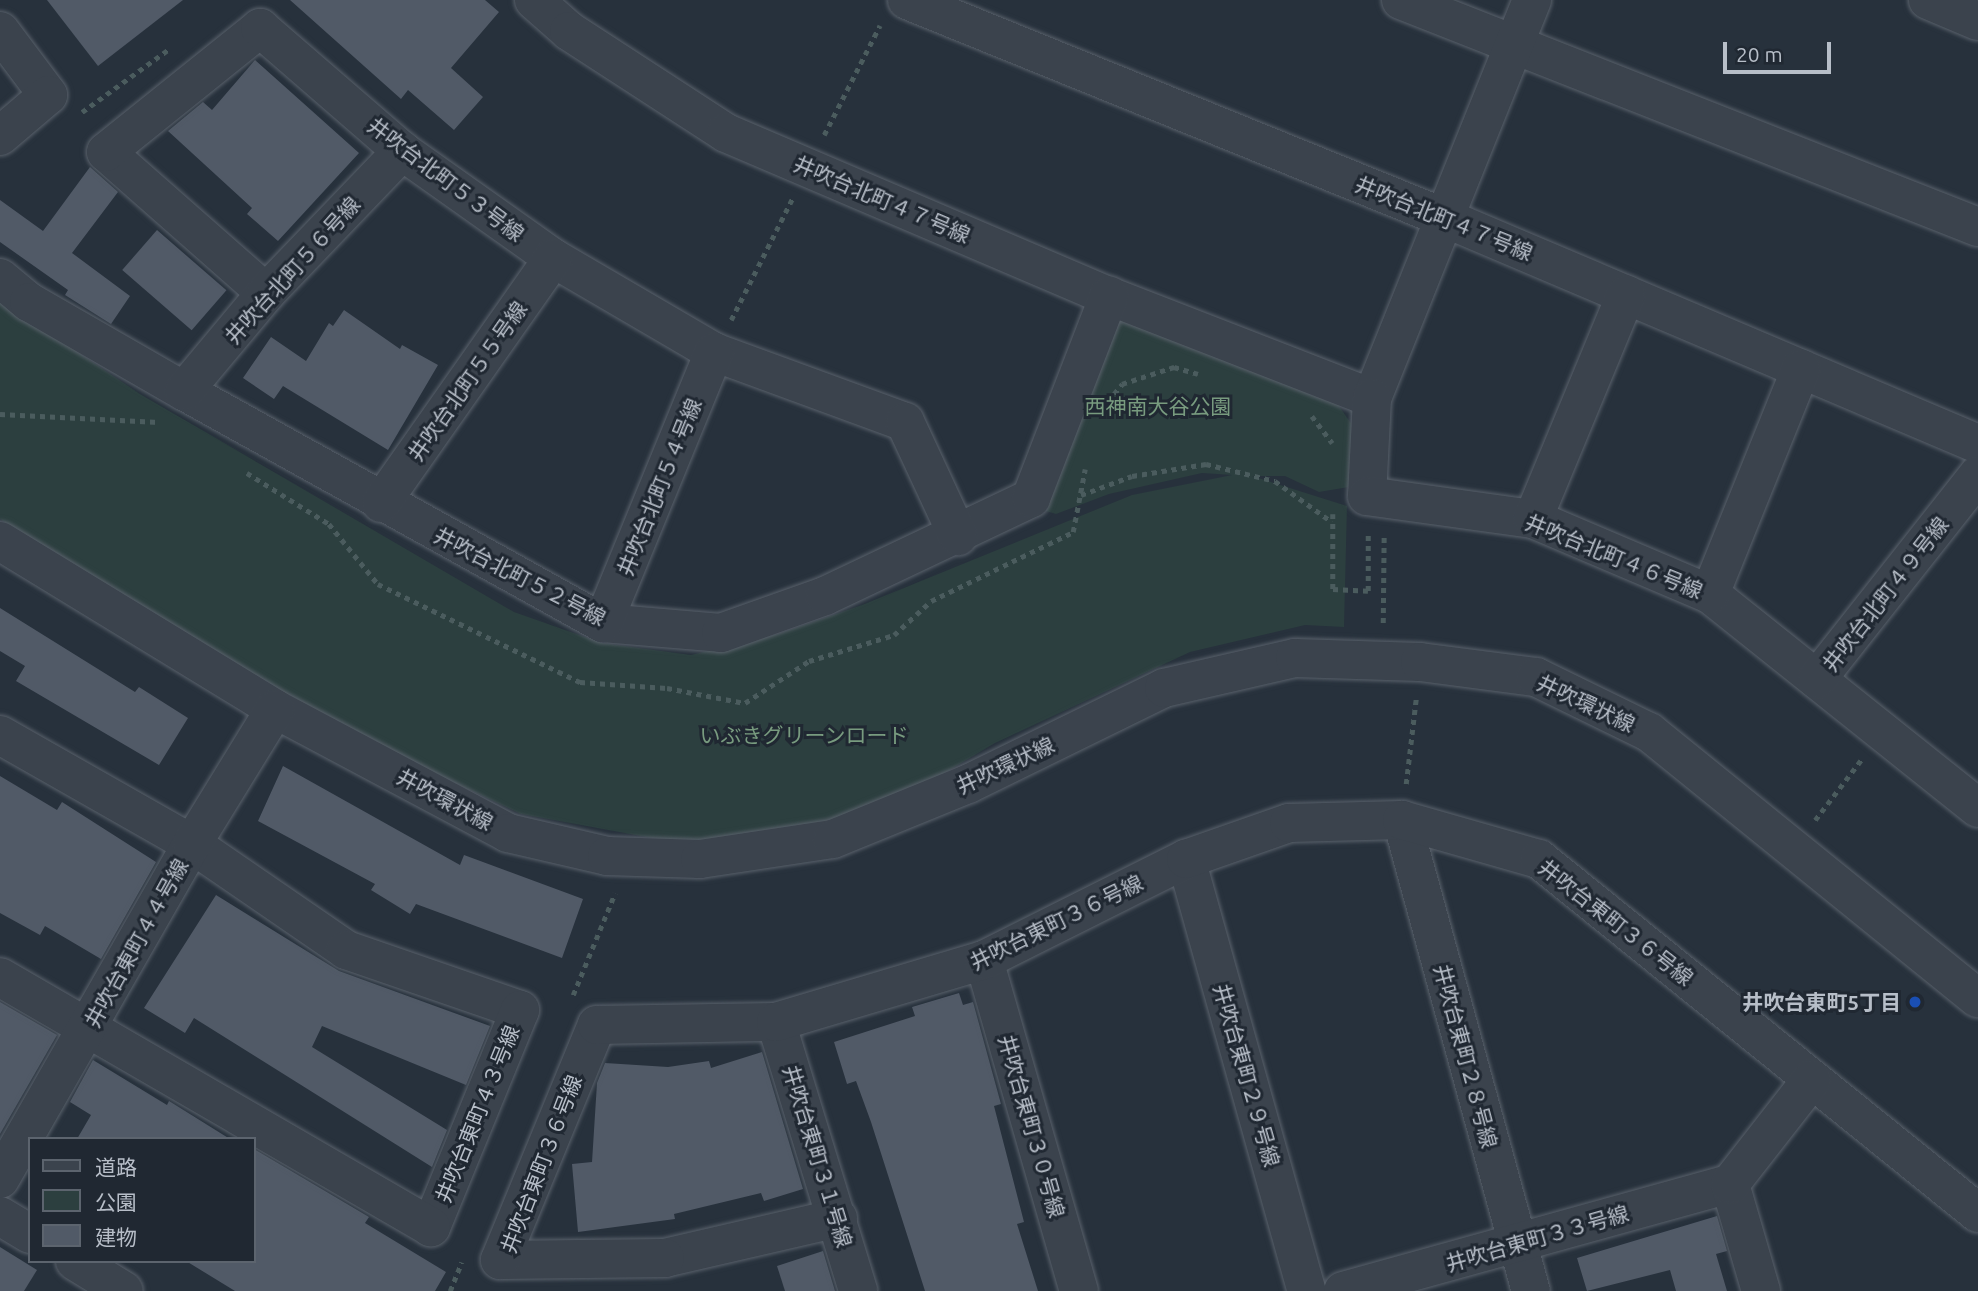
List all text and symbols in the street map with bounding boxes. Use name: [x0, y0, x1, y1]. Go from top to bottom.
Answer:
scale bar: [1726, 28, 1834, 72]
text: 20 m: [1736, 42, 1783, 66]
street label: 井吹台北町５３号線: [363, 112, 529, 246]
street label: 井吹台北町４７号線: [790, 150, 974, 248]
street label: 井吹台北町４７号線: [1352, 171, 1536, 265]
street label: 井吹台北町５６号線: [219, 191, 365, 349]
street label: 井吹台北町５５号線: [402, 296, 532, 466]
park label: 西神南大谷公園: [1085, 393, 1231, 419]
street label: 井吹台北町５４号線: [612, 395, 706, 579]
street label: 井吹台北町４６号線: [1522, 509, 1706, 603]
street label: 井吹台北町４９号線: [1817, 512, 1953, 676]
street label: 井吹台北町５２号線: [430, 522, 610, 630]
street label: 井吹環状線: [1533, 669, 1639, 737]
park label: いぶきグリーンロード: [699, 722, 909, 748]
street label: 井吹環状線: [952, 731, 1058, 799]
street label: 井吹環状線: [393, 763, 497, 835]
street label: 井吹台東町４４号線: [79, 854, 193, 1032]
street label: 井吹台東町３６号線: [1534, 854, 1698, 990]
street label: 井吹台東町３６号線: [966, 869, 1146, 975]
street label: 井吹台東町２８号線: [1429, 961, 1503, 1151]
street label: 井吹台東町２９号線: [1209, 981, 1285, 1169]
place label: 井吹台東町5丁目: [1742, 989, 1901, 1015]
marker: 井吹台東町5丁目: [1907, 994, 1923, 1010]
street label: 井吹台東町４３号線: [430, 1022, 524, 1206]
street label: 井吹台東町３０号線: [994, 1032, 1070, 1220]
street label: 井吹台東町３１号線: [778, 1062, 858, 1250]
street label: 井吹台東町３６号線: [495, 1071, 587, 1257]
legend: [28, 1137, 256, 1263]
text: 道路: [95, 1155, 137, 1179]
text: 公園: [95, 1190, 137, 1214]
street label: 井吹台東町３３号線: [1443, 1200, 1631, 1276]
text: 建物: [95, 1225, 137, 1249]

